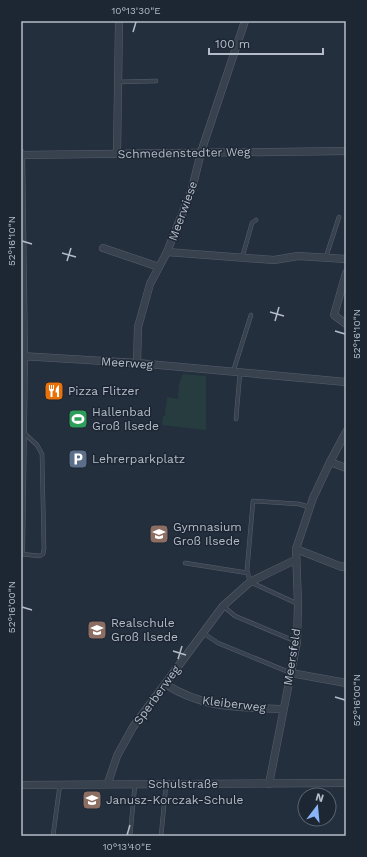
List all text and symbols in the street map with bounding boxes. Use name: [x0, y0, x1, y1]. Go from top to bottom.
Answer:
text: 10°13'30"E: [111, 5, 161, 16]
scale bar: [209, 30, 323, 56]
text: 100 m: [215, 37, 250, 51]
street label: Schmedenstedter Weg: [118, 145, 251, 161]
street label: Meerwiese: [166, 179, 200, 243]
text: 52°16'10"N: [6, 216, 17, 266]
text: 52°16'10"N: [351, 309, 362, 359]
street label: Meerweg: [101, 354, 154, 372]
restaurant icon: Pizza Flitzer: [43, 380, 65, 402]
place label: Pizza Flitzer: [68, 384, 139, 398]
place label: Hallenbad Groß Ilsede: [92, 405, 159, 433]
sports icon: Hallenbad Groß Ilsede: [67, 408, 89, 430]
parking icon: Lehrerparkplatz: [67, 448, 89, 470]
place label: Lehrerparkplatz: [92, 452, 185, 466]
place label: Gymnasium Groß Ilsede: [173, 520, 242, 548]
school or university icon: Gymnasium Groß Ilsede: [148, 523, 170, 545]
text: 52°16'00"N: [6, 581, 17, 633]
place label: Realschule Groß Ilsede: [111, 616, 178, 644]
school or university icon: Realschule Groß Ilsede: [86, 619, 108, 641]
street label: Meersfeld: [281, 627, 303, 687]
street label: Sperberweg: [131, 662, 183, 727]
text: 52°16'00"N: [351, 674, 362, 726]
street label: Kleiberweg: [201, 693, 267, 715]
street label: Schulstraße: [148, 777, 218, 791]
north arrow: [297, 787, 337, 827]
school or university icon: Janusz-Korczak-Schule: [81, 789, 103, 811]
text: N: [314, 790, 325, 805]
place label: Janusz-Korczak-Schule: [106, 793, 244, 807]
text: 10°13'40"E: [103, 841, 151, 852]

